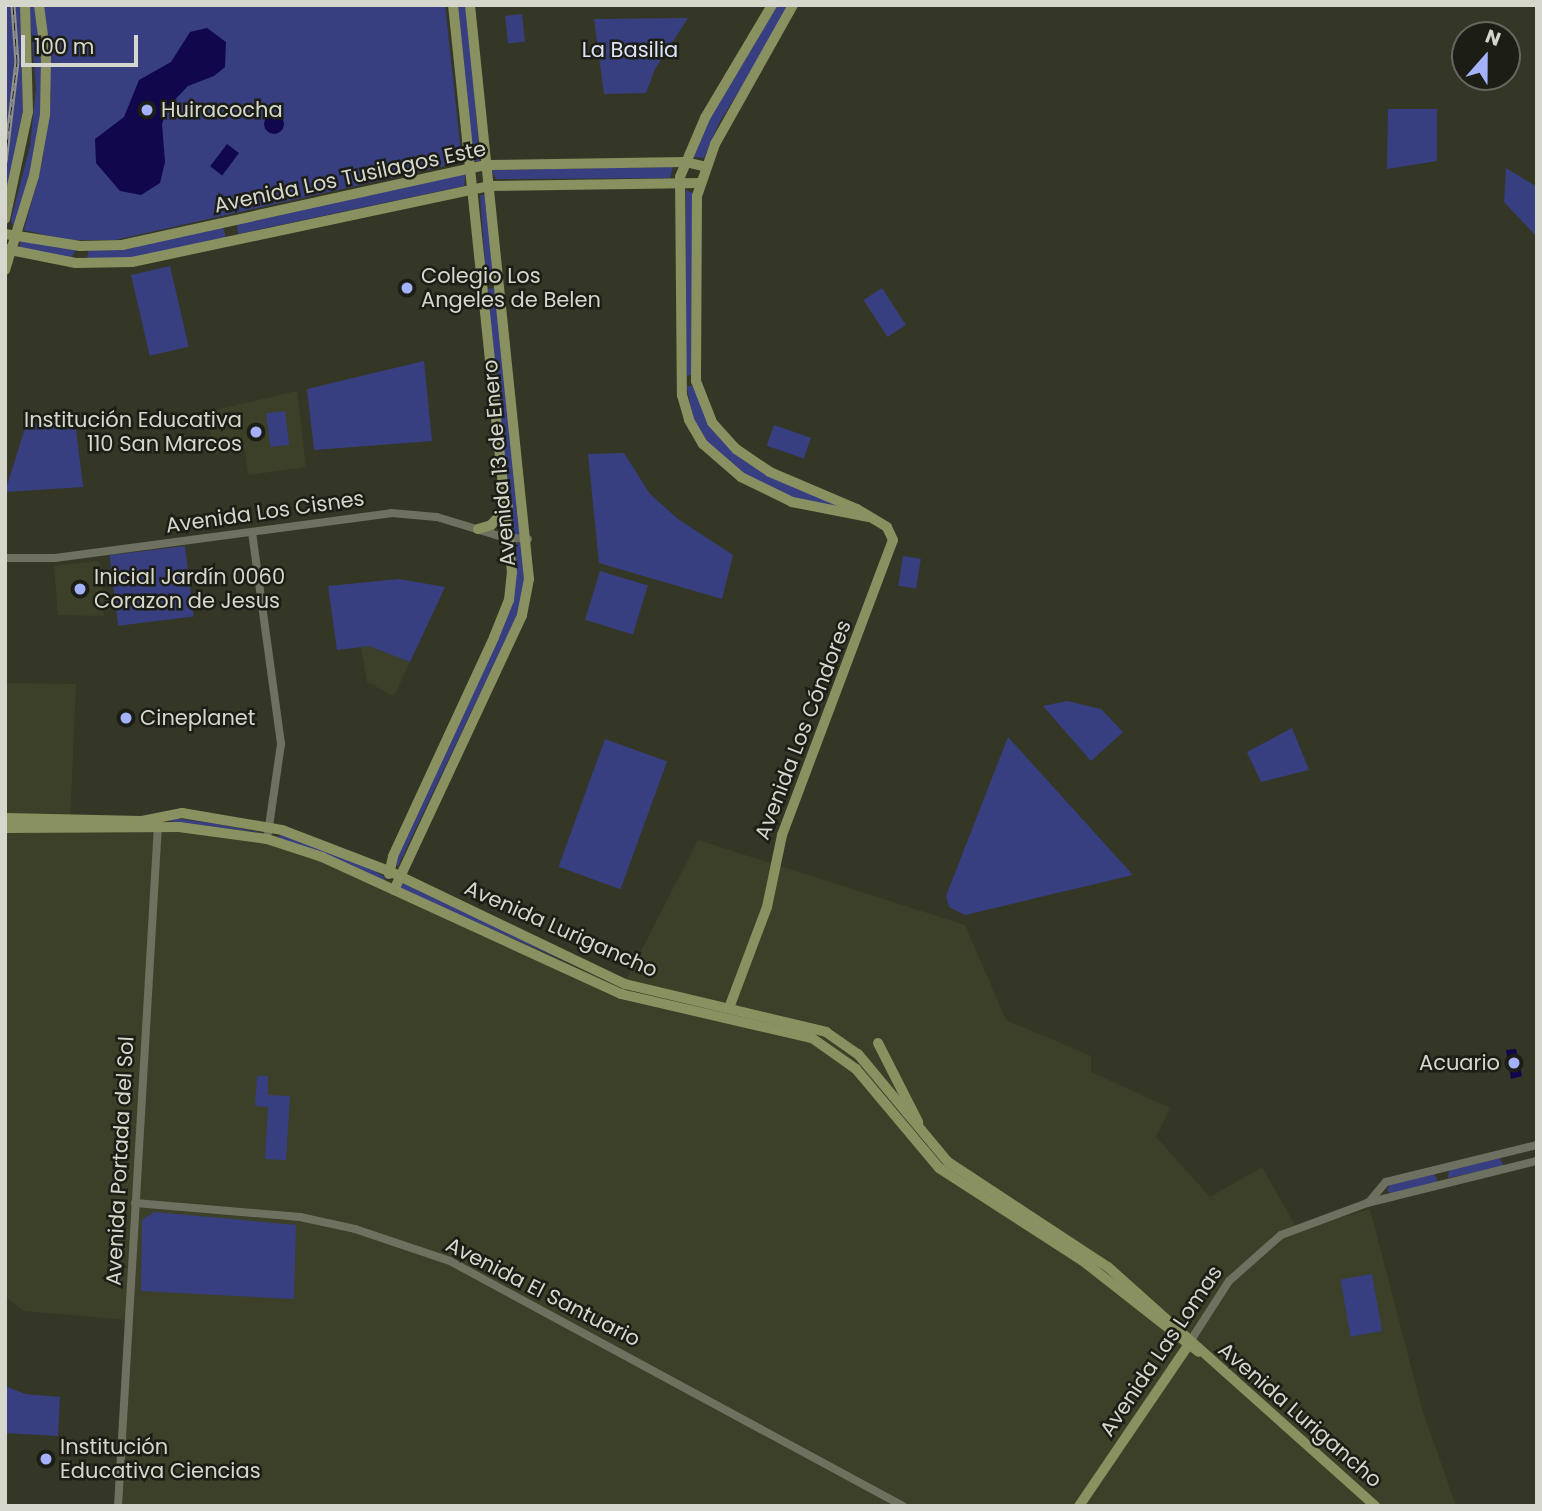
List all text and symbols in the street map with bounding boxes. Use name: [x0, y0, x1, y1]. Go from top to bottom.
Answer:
scale bar: [24, 21, 142, 65]
north arrow: [1451, 21, 1521, 91]
text: N: [1481, 23, 1504, 53]
text: 100 m: [34, 32, 94, 61]
park label: La Basilia: [582, 37, 678, 63]
place label: Huiracocha: [161, 97, 283, 123]
marker: Huiracocha: [139, 102, 155, 118]
street label: Avenida Los Tusilagos Este: [212, 136, 488, 218]
place label: Colegio Los Angeles de Belen: [421, 263, 601, 313]
marker: Colegio Los Angeles de Belen: [399, 280, 415, 296]
street label: Avenida 13 de Enero: [477, 359, 521, 567]
place label: Institución Educativa 110 San Marcos: [24, 407, 242, 457]
marker: Institución Educativa 110 San Marcos: [248, 424, 264, 440]
street label: Avenida Los Cisnes: [164, 486, 366, 538]
place label: Inicial Jardín 0060 Corazon de Jesus: [94, 564, 285, 614]
marker: Inicial Jardín 0060 Corazon de Jesus: [72, 581, 88, 597]
street label: Avenida Los Cóndores: [749, 617, 857, 843]
place label: Cineplanet: [140, 705, 255, 731]
marker: Cineplanet: [118, 710, 134, 726]
street label: Avenida Lurigancho: [461, 875, 661, 983]
street label: Avenida Portada del Sol: [101, 1036, 139, 1286]
place label: Acuario: [1419, 1050, 1500, 1076]
marker: Acuario: [1506, 1055, 1522, 1071]
street label: Avenida El Santuario: [442, 1232, 644, 1352]
street label: Avenida Las Lomas: [1094, 1261, 1228, 1441]
street label: Avenida Lurigancho: [1213, 1337, 1387, 1493]
place label: Institución Educativa Ciencias: [60, 1434, 261, 1484]
marker: Institución Educativa Ciencias: [38, 1451, 54, 1467]

